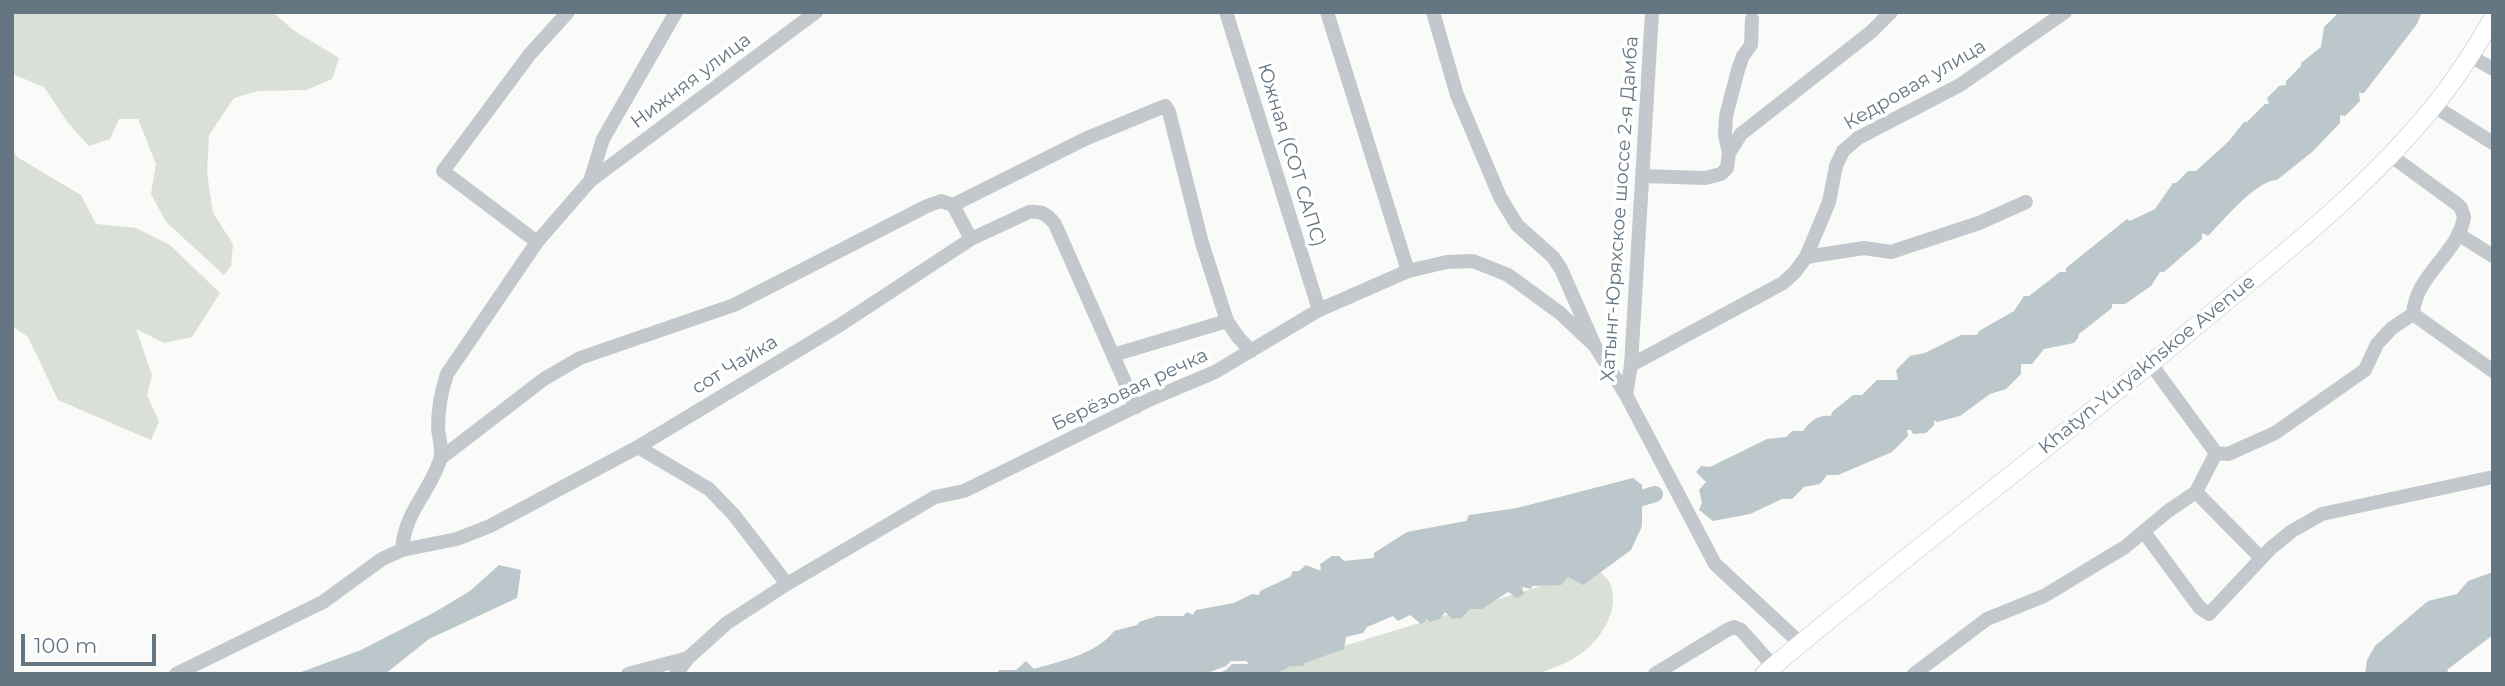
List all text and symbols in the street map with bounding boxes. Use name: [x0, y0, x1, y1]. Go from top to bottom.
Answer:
street label: Нижняя улица: [626, 28, 756, 134]
street label: Хатынг-Юряхское шоссе 2-я Дамба: [1597, 35, 1643, 383]
street label: Кедровая улица: [1840, 35, 1990, 135]
street label: Южная (СОТ САПС): [1252, 60, 1330, 250]
street label: Khatyn-Yuryakhskoe Avenue: [2034, 271, 2260, 459]
street label: сот Чайка: [688, 331, 782, 399]
street label: Берёзовая речка: [1048, 344, 1212, 436]
scale bar: [24, 620, 159, 664]
text: 100 m: [34, 633, 97, 658]

